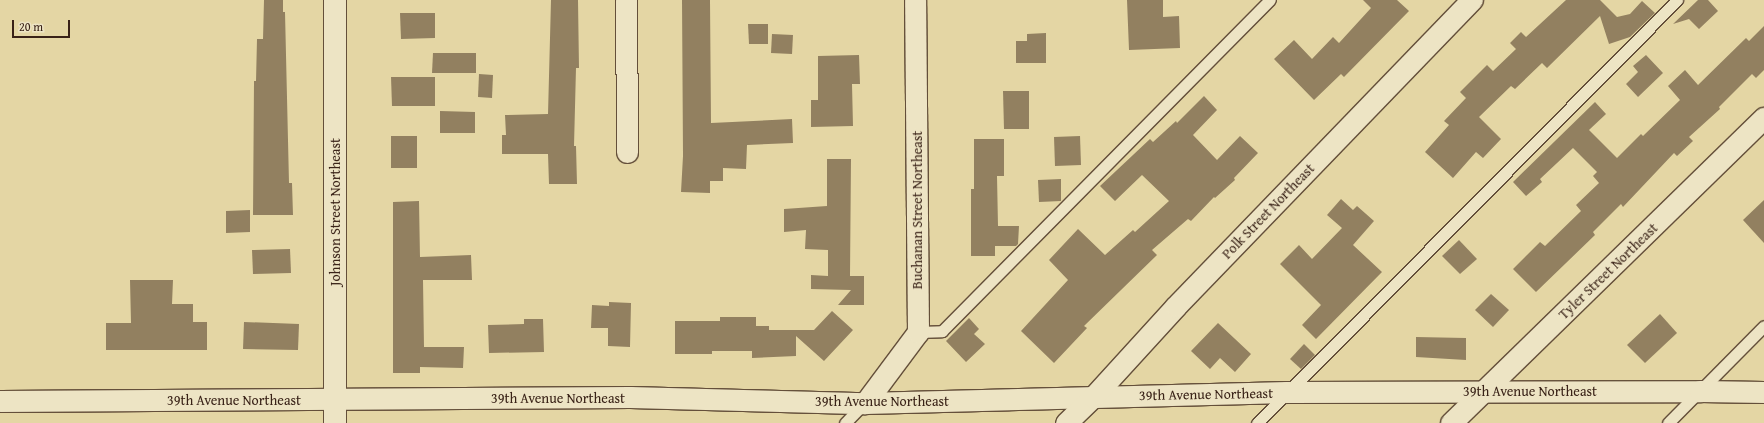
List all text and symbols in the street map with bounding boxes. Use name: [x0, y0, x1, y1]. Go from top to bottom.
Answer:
scale bar: [14, 12, 72, 38]
text: 20 m: [19, 18, 43, 35]
street label: Buchanan Street Northeast: [909, 131, 925, 289]
street label: Johnson Street Northeast: [327, 138, 343, 286]
street label: Polk Street Northeast: [1218, 160, 1318, 262]
street label: Tyler Street Northeast: [1555, 219, 1661, 323]
street label: 39th Avenue Northeast: [1463, 383, 1597, 399]
street label: 39th Avenue Northeast: [1139, 384, 1273, 404]
street label: 39th Avenue Northeast: [491, 390, 625, 406]
street label: 39th Avenue Northeast: [167, 392, 301, 408]
street label: 39th Avenue Northeast: [815, 393, 949, 409]

